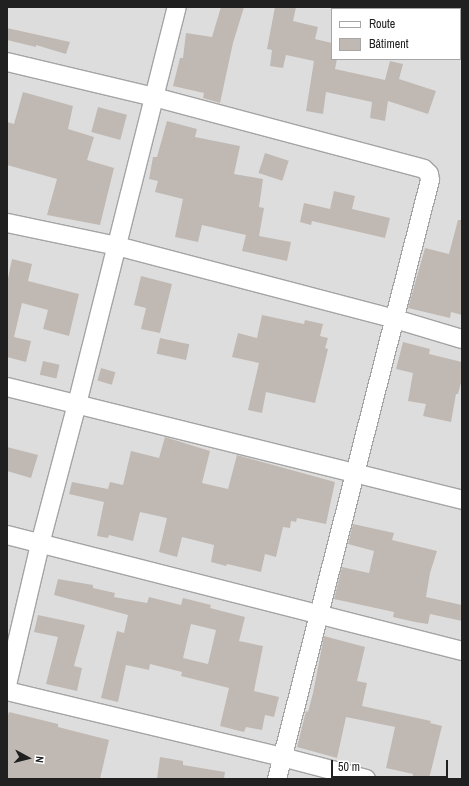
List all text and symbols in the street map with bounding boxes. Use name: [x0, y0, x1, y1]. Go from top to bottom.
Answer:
legend: [331, 8, 461, 60]
text: Route: [369, 16, 395, 32]
text: Bâtiment: [369, 36, 408, 52]
north arrow: [8, 738, 48, 778]
scale bar: [333, 752, 450, 778]
text: N: [33, 755, 47, 764]
text: 50 m: [338, 759, 360, 775]

